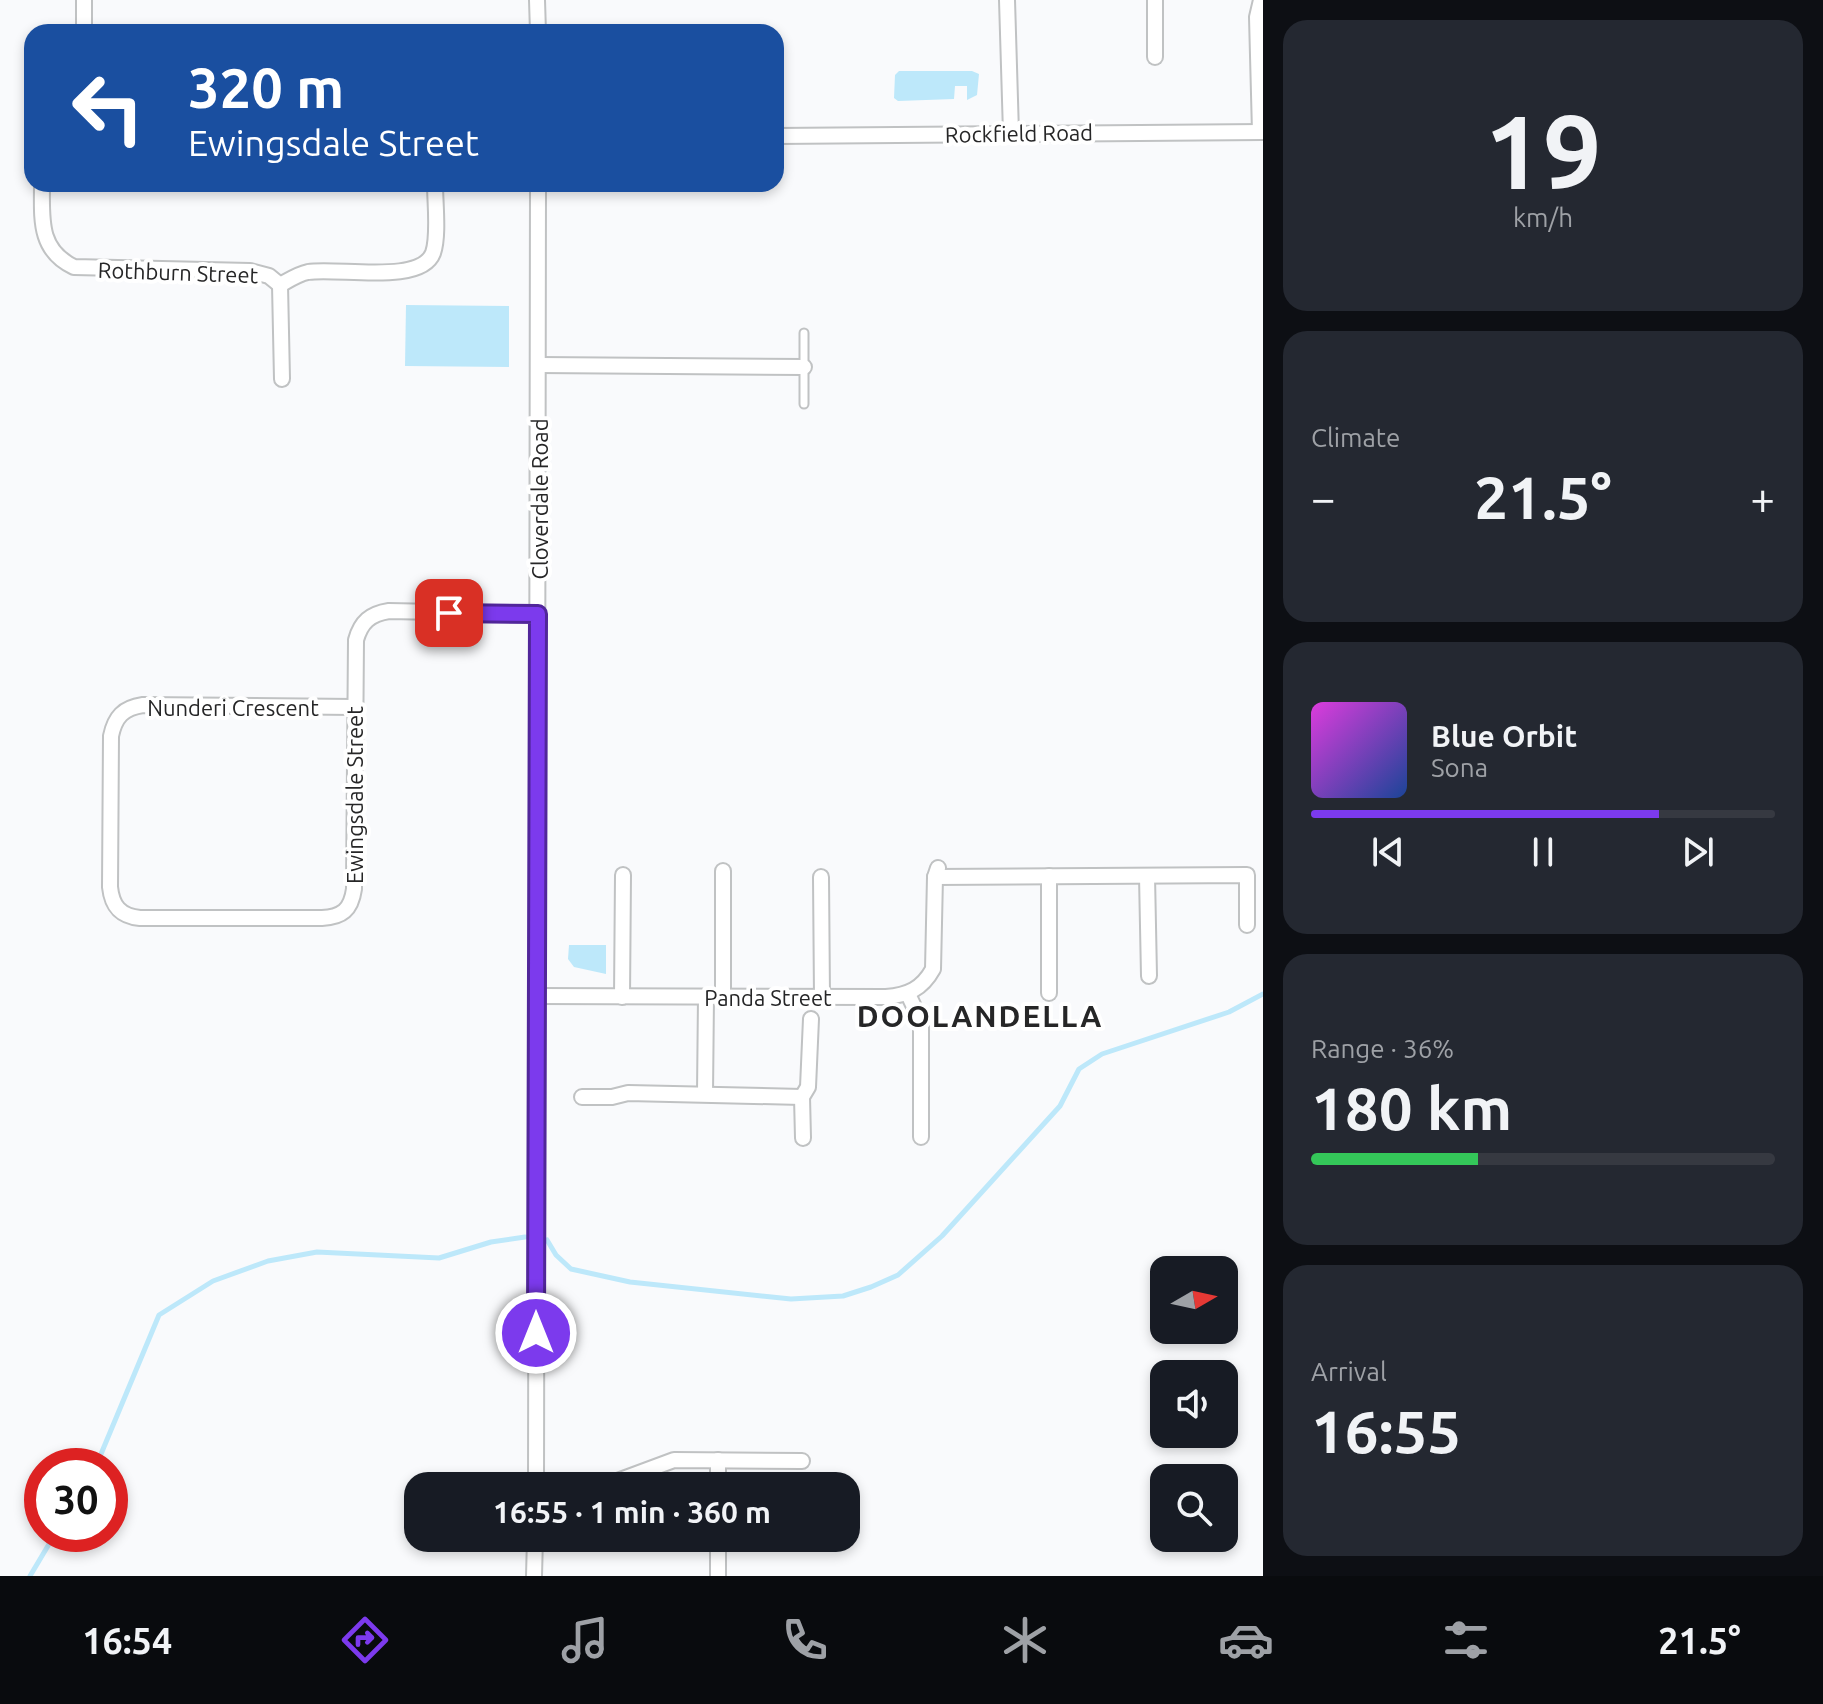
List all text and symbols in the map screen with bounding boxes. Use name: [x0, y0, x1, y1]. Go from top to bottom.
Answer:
icon: left: [56, 56, 160, 160]
text: 320 m: [188, 56, 344, 119]
text: 19: [1484, 92, 1602, 209]
street label: Rockfield Road: [945, 119, 1093, 147]
text: Ewingsdale Street: [188, 122, 479, 163]
text: km/h: [1513, 203, 1573, 232]
street label: Rothburn Street: [97, 257, 259, 287]
street label: Cloverdale Road: [527, 418, 552, 580]
text: Climate: [1311, 423, 1400, 452]
text: 21.5°: [1474, 463, 1612, 530]
text: −: [1311, 473, 1336, 522]
text: +: [1750, 473, 1775, 522]
pin: [415, 579, 483, 647]
icon: arrive: [427, 591, 471, 635]
street label: Nunderi Crescent: [147, 695, 319, 720]
street label: Ewingsdale Street: [342, 706, 367, 884]
text: Blue Orbit: [1431, 719, 1577, 753]
text: Sona: [1431, 753, 1488, 782]
icon: previous: [1366, 830, 1410, 874]
icon: pause: [1521, 830, 1565, 874]
icon: next: [1676, 830, 1720, 874]
street label: Panda Street: [704, 985, 832, 1010]
district label: DOOLANDELLA: [857, 999, 1103, 1033]
text: Range · 36%: [1311, 1034, 1454, 1063]
text: 180 km: [1311, 1074, 1512, 1141]
north arrow: [1150, 1256, 1238, 1344]
map controls: [1150, 1256, 1238, 1552]
position arrow: [494, 1291, 578, 1375]
text: Arrival: [1311, 1357, 1387, 1386]
button: sound: [1150, 1360, 1238, 1448]
text: 16:55: [1311, 1397, 1461, 1464]
speed limit sign: 30: [24, 1448, 128, 1552]
button: search: [1150, 1464, 1238, 1552]
text: 16:55 · 1 min · 360 m: [493, 1495, 771, 1529]
icon: directions: [337, 1612, 393, 1668]
icon: music: [557, 1612, 613, 1668]
icon: phone: [777, 1612, 833, 1668]
icon: climate: [997, 1612, 1053, 1668]
icon: car: [1218, 1612, 1274, 1668]
icon: filters: [1438, 1612, 1494, 1668]
text: 16:54: [82, 1620, 172, 1661]
text: 21.5°: [1658, 1620, 1741, 1661]

